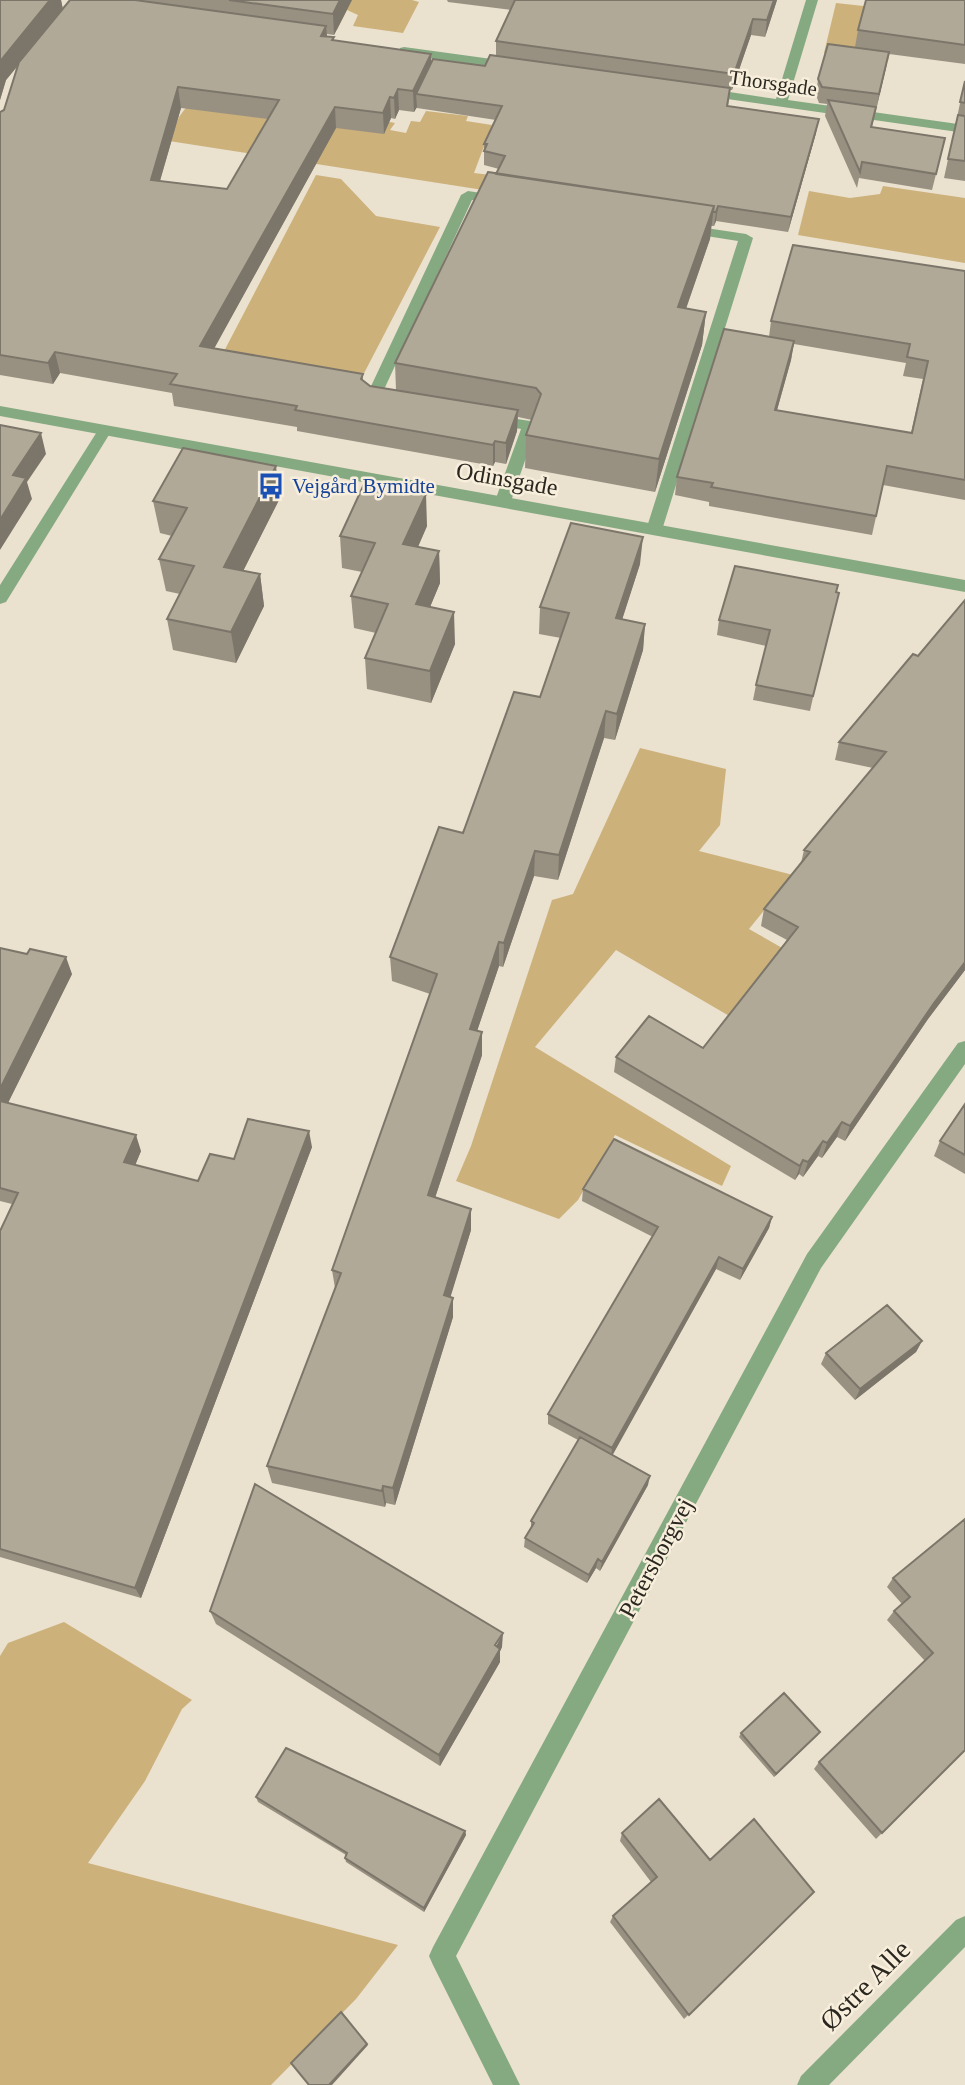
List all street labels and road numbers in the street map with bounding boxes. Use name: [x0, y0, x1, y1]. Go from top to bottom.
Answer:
street label: Thorsgade: [727, 65, 819, 101]
street label: Odinsgade: [454, 457, 560, 501]
street label: Petersborgvej: [614, 1494, 698, 1622]
street label: Østre Alle: [814, 1934, 916, 2036]

